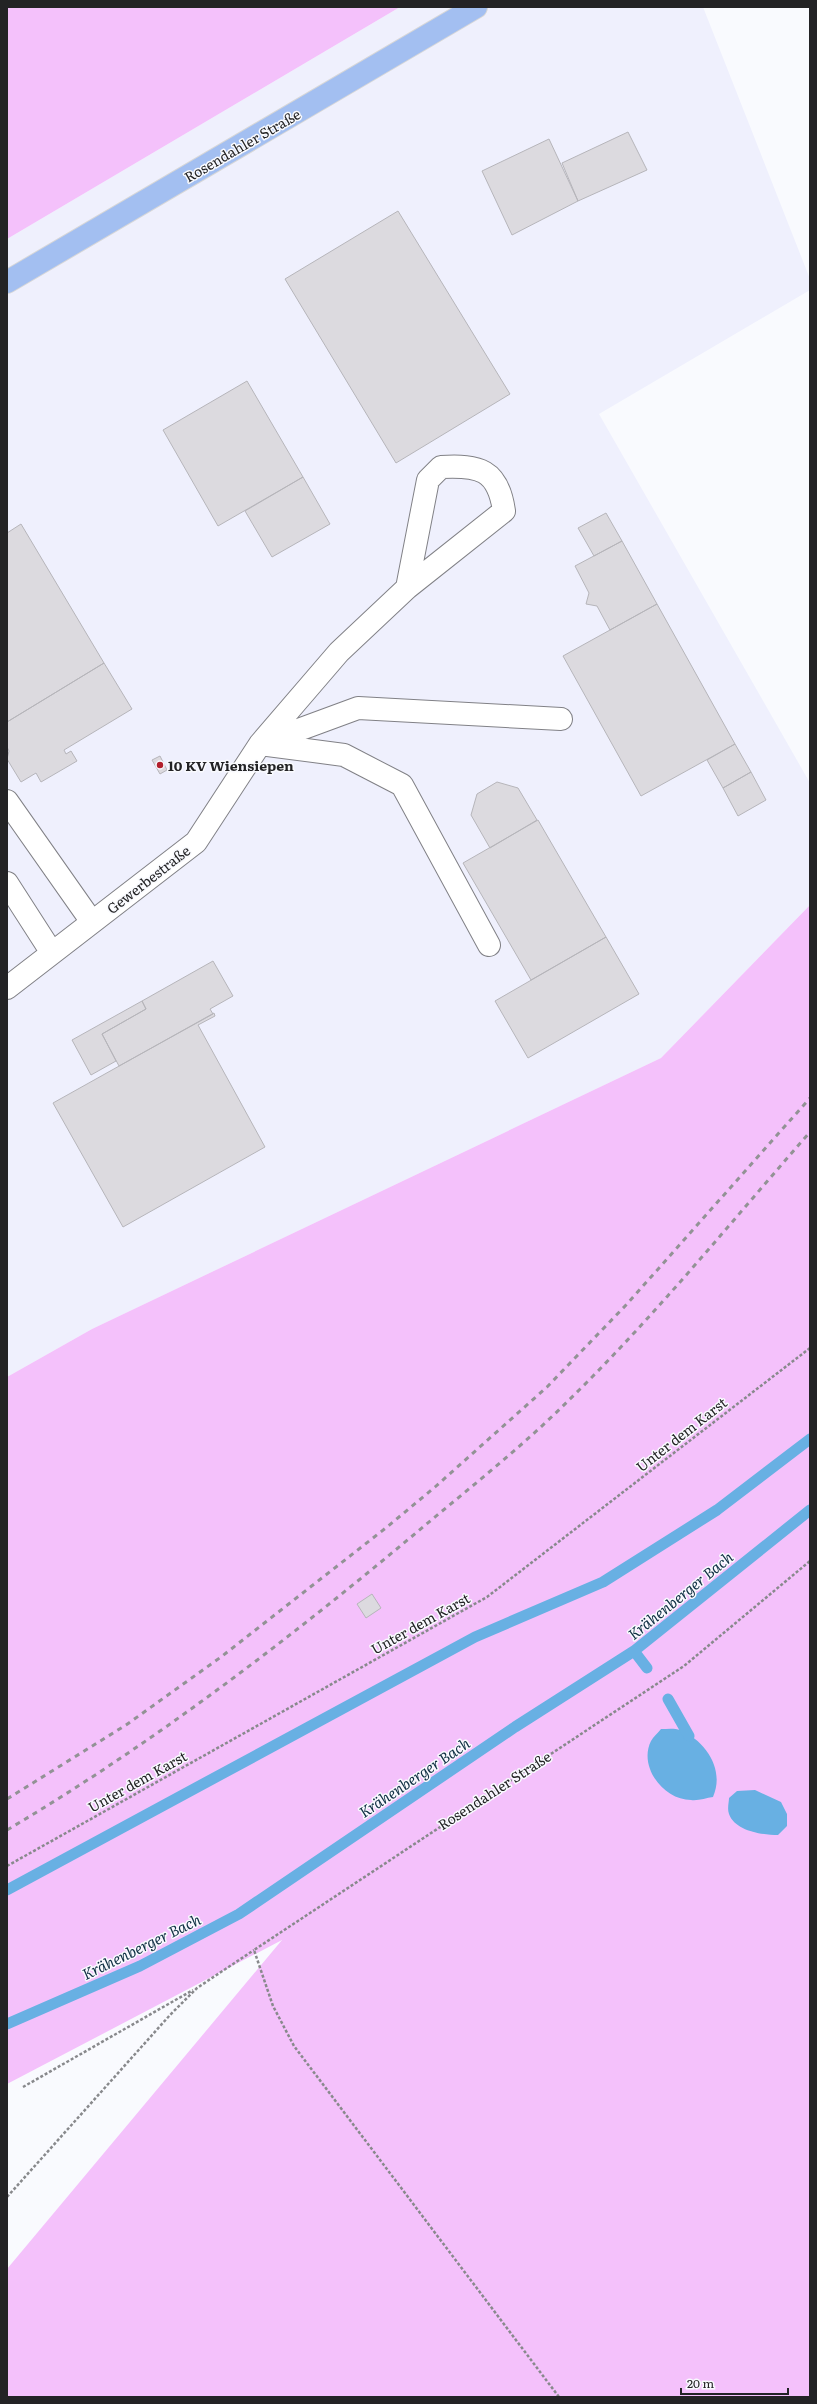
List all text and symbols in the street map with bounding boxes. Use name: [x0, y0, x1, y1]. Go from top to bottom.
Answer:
street label: Rosendahler Straße: [180, 103, 304, 187]
place label: 10 KV Wiensiepen: [168, 755, 294, 775]
marker: 10 KV Wiensiepen: [155, 760, 165, 770]
street label: Gewerbestraße: [102, 840, 194, 918]
street label: Unter dem Karst: [631, 1392, 731, 1476]
water label: Krähenberger Bach: [622, 1545, 738, 1645]
street label: Unter dem Karst: [367, 1587, 473, 1658]
water label: Krähenberger Bach: [354, 1731, 474, 1823]
street label: Unter dem Karst: [84, 1745, 190, 1816]
street label: Rosendahler Straße: [433, 1746, 555, 1834]
water label: Krähenberger Bach: [78, 1907, 204, 1985]
scale bar: [681, 2370, 788, 2396]
text: 20 m: [687, 2374, 714, 2392]

